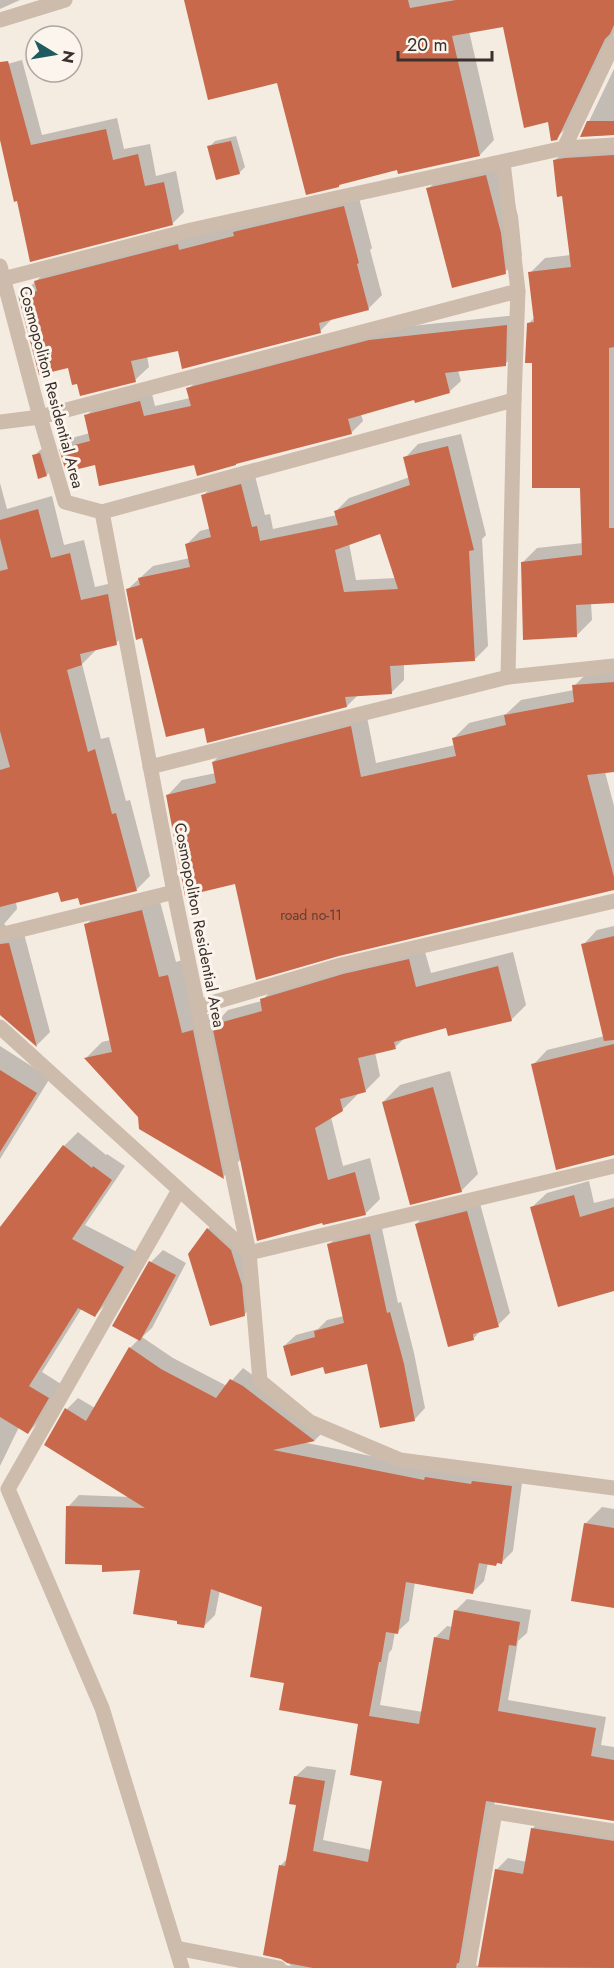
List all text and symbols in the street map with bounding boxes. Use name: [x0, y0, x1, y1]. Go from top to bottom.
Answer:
north arrow: [24, 24, 84, 84]
scale bar: [398, 24, 492, 62]
text: 20 m: [407, 32, 447, 58]
text: N: [56, 48, 81, 65]
street label: Cosmopoliton Residential Area: [13, 284, 90, 491]
street label: Cosmopoliton Residential Area: [168, 821, 231, 1030]
house number: road no-11: [280, 905, 342, 925]

